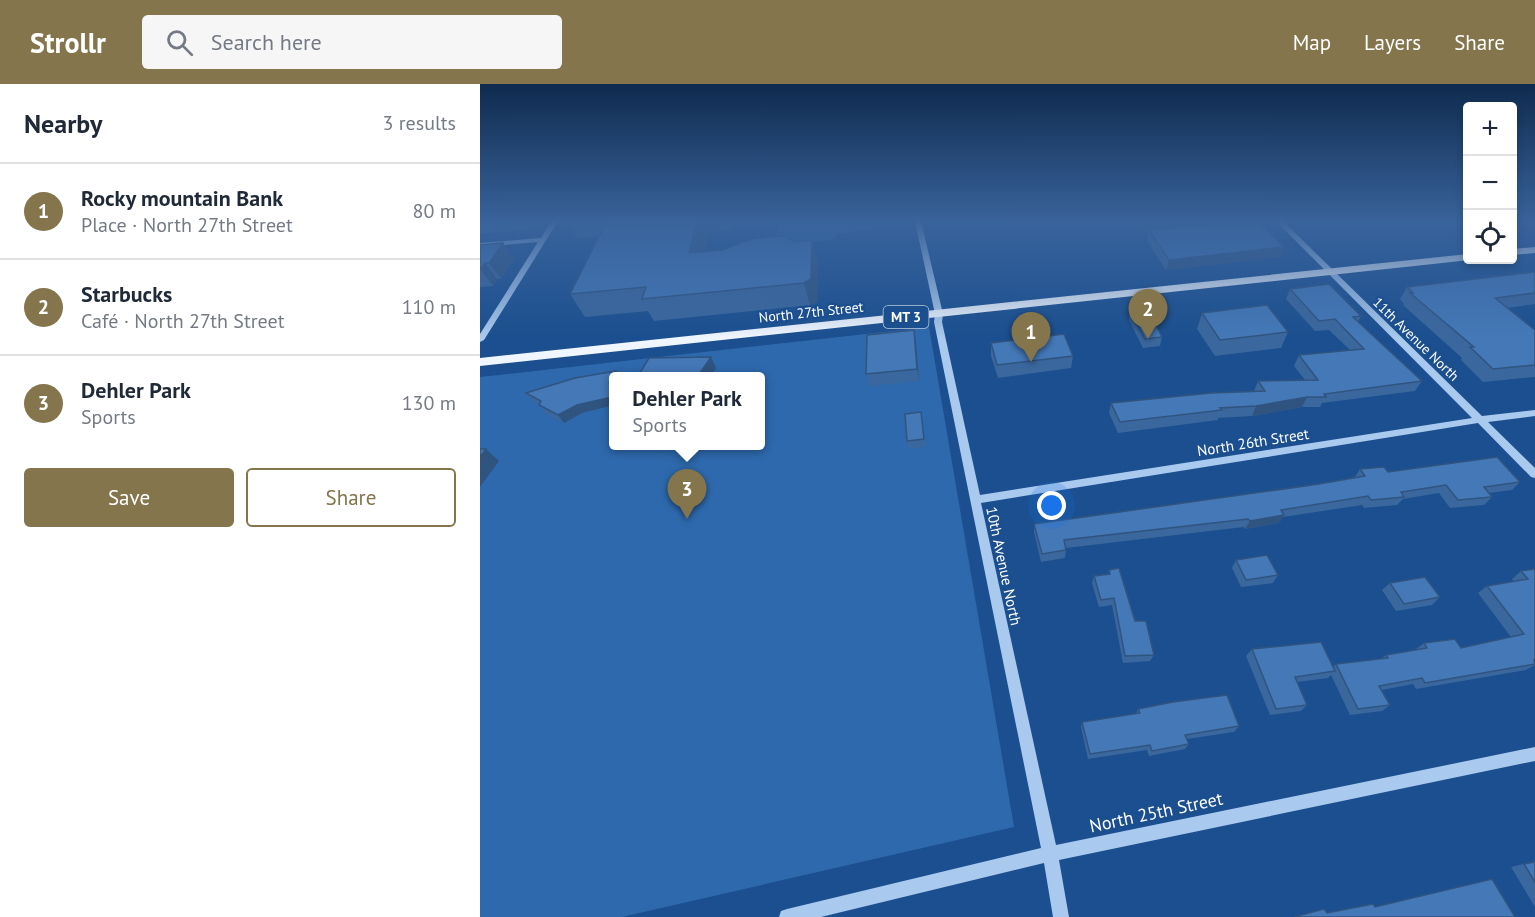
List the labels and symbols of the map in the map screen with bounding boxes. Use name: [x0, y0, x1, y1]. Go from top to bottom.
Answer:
pin: 2: [1128, 290, 1168, 339]
street label: 11th Avenue North: [1369, 293, 1463, 385]
street label: North 27th Street: [758, 298, 864, 326]
road number: MT 3: [884, 306, 928, 328]
pin: 1: [1012, 312, 1050, 362]
street label: North 26th Street: [1196, 424, 1310, 460]
pin: 3: [668, 470, 706, 519]
your location: [1037, 491, 1066, 520]
street label: 10th Avenue North: [982, 505, 1026, 627]
street label: North 25th Street: [1087, 787, 1225, 837]

